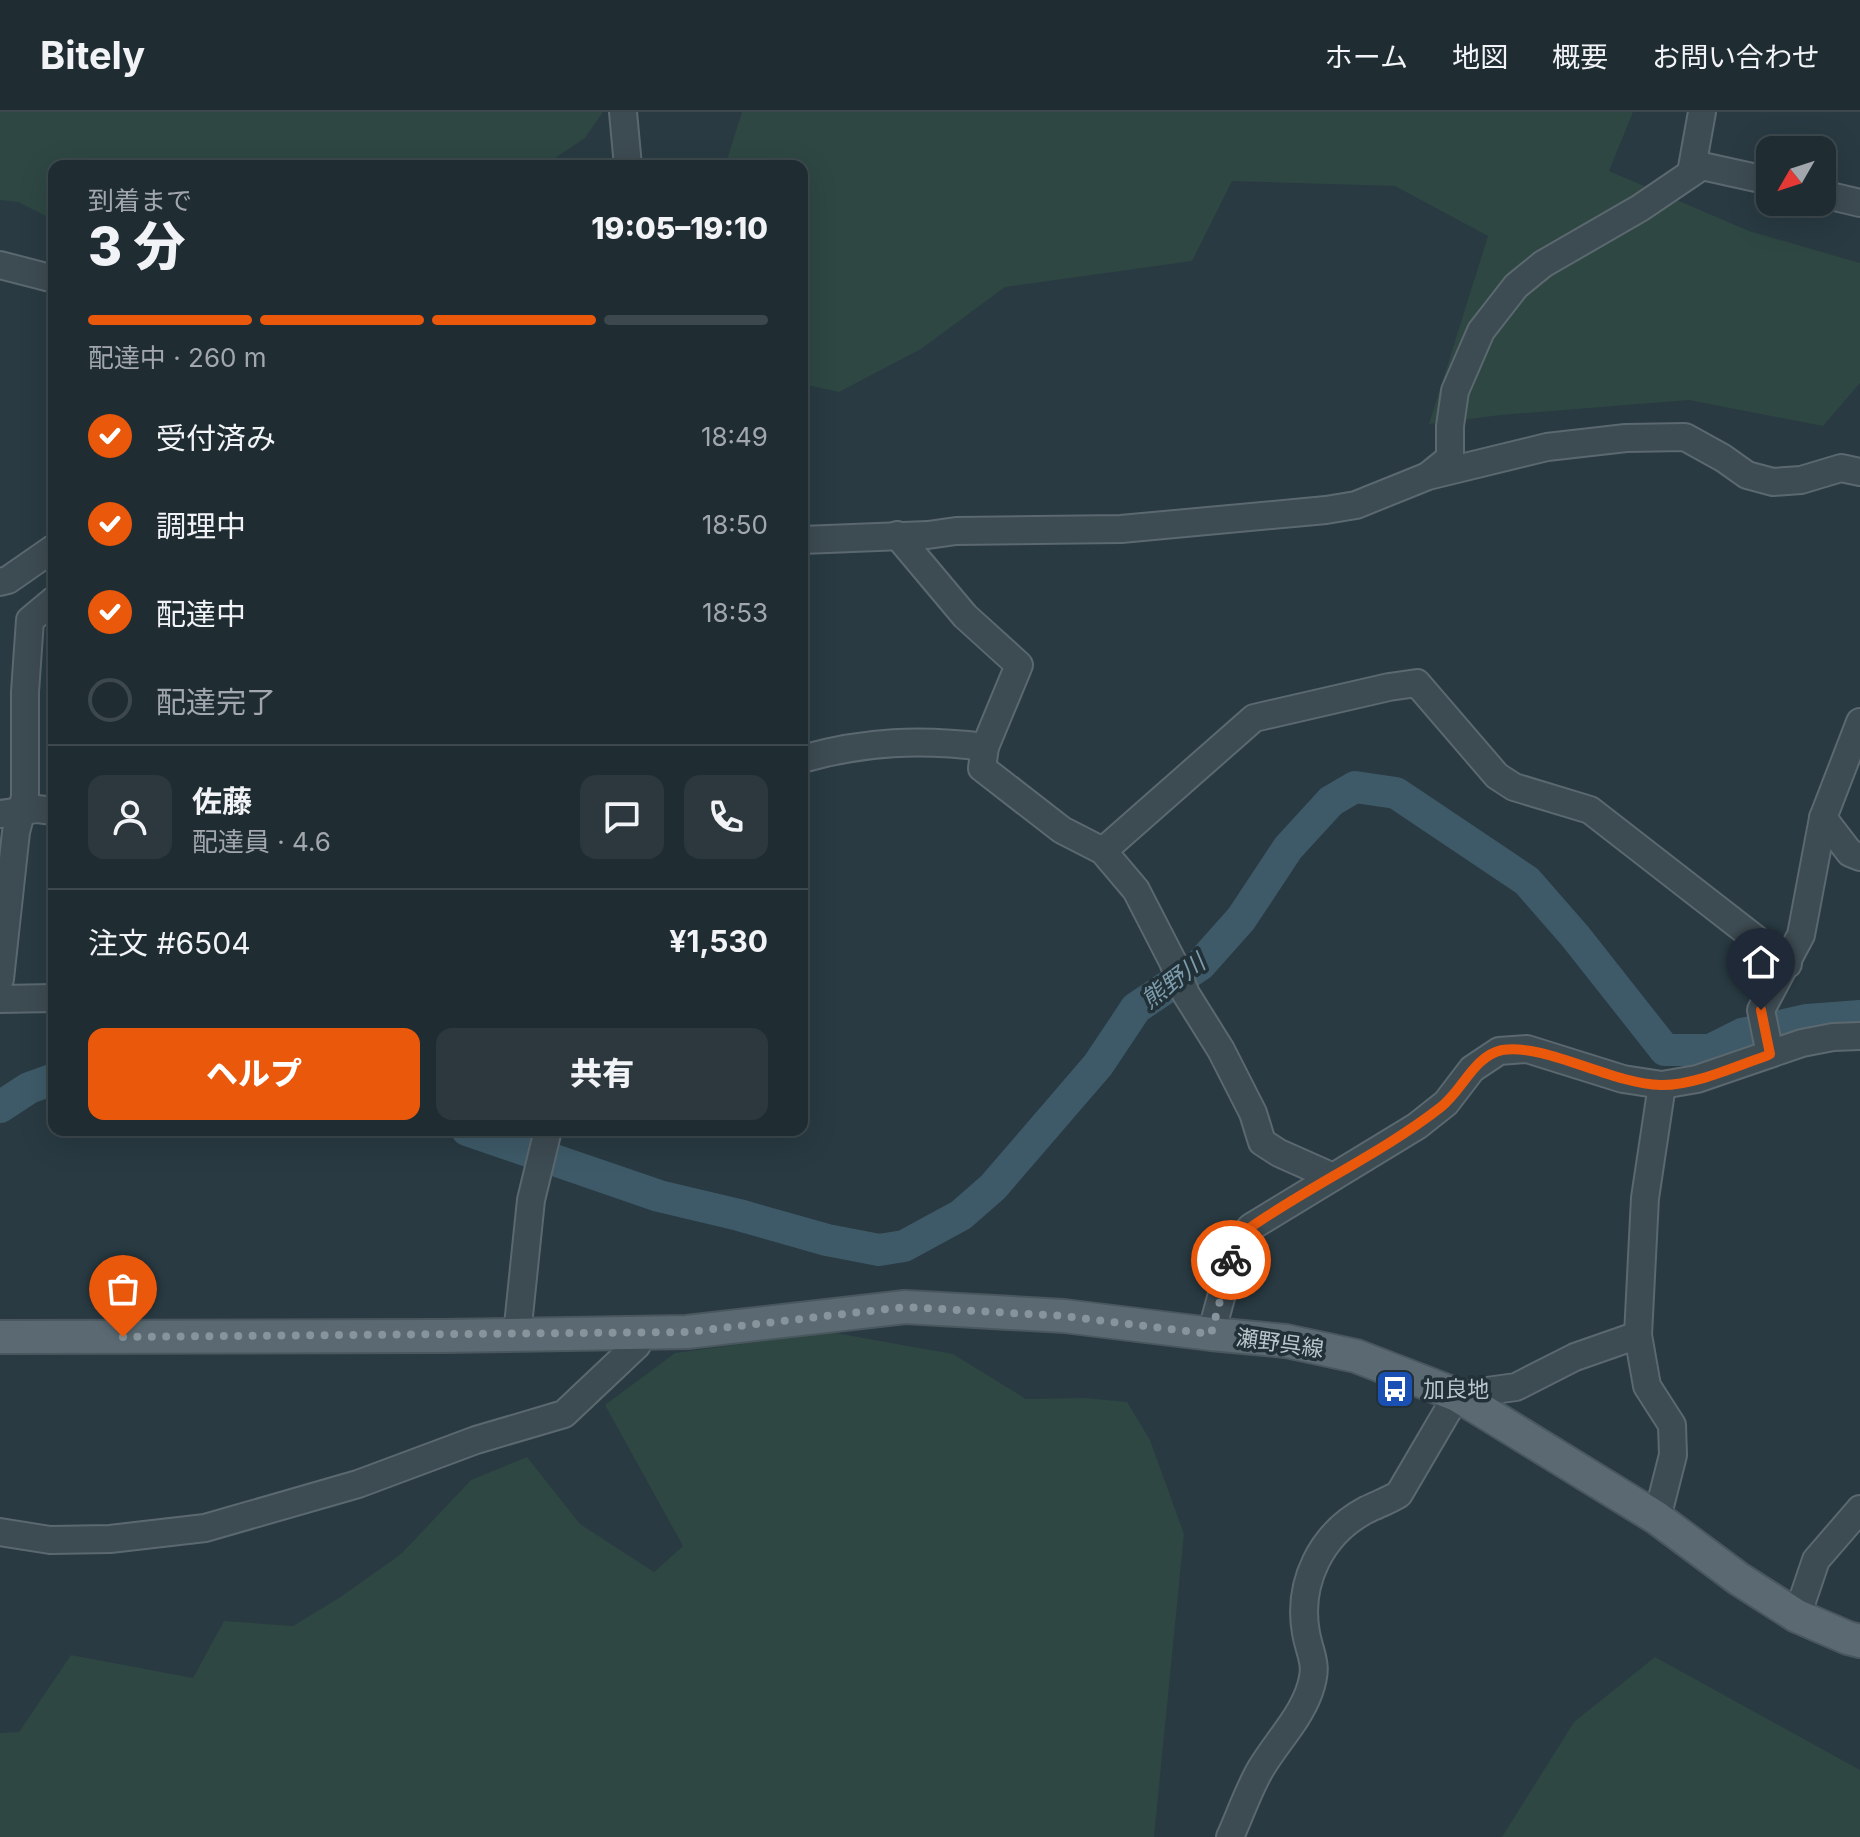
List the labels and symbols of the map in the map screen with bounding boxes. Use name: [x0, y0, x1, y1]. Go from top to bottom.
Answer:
north arrow: [1756, 136, 1836, 216]
pin: [1727, 928, 1795, 1010]
water label: 熊野川: [1136, 946, 1213, 1014]
courier: [1191, 1220, 1271, 1300]
pin: [89, 1255, 157, 1337]
street label: 瀬野呉線: [1235, 1324, 1325, 1362]
bus stop icon: 加良地: [1374, 1368, 1416, 1410]
place label: 加良地: [1423, 1376, 1489, 1402]

